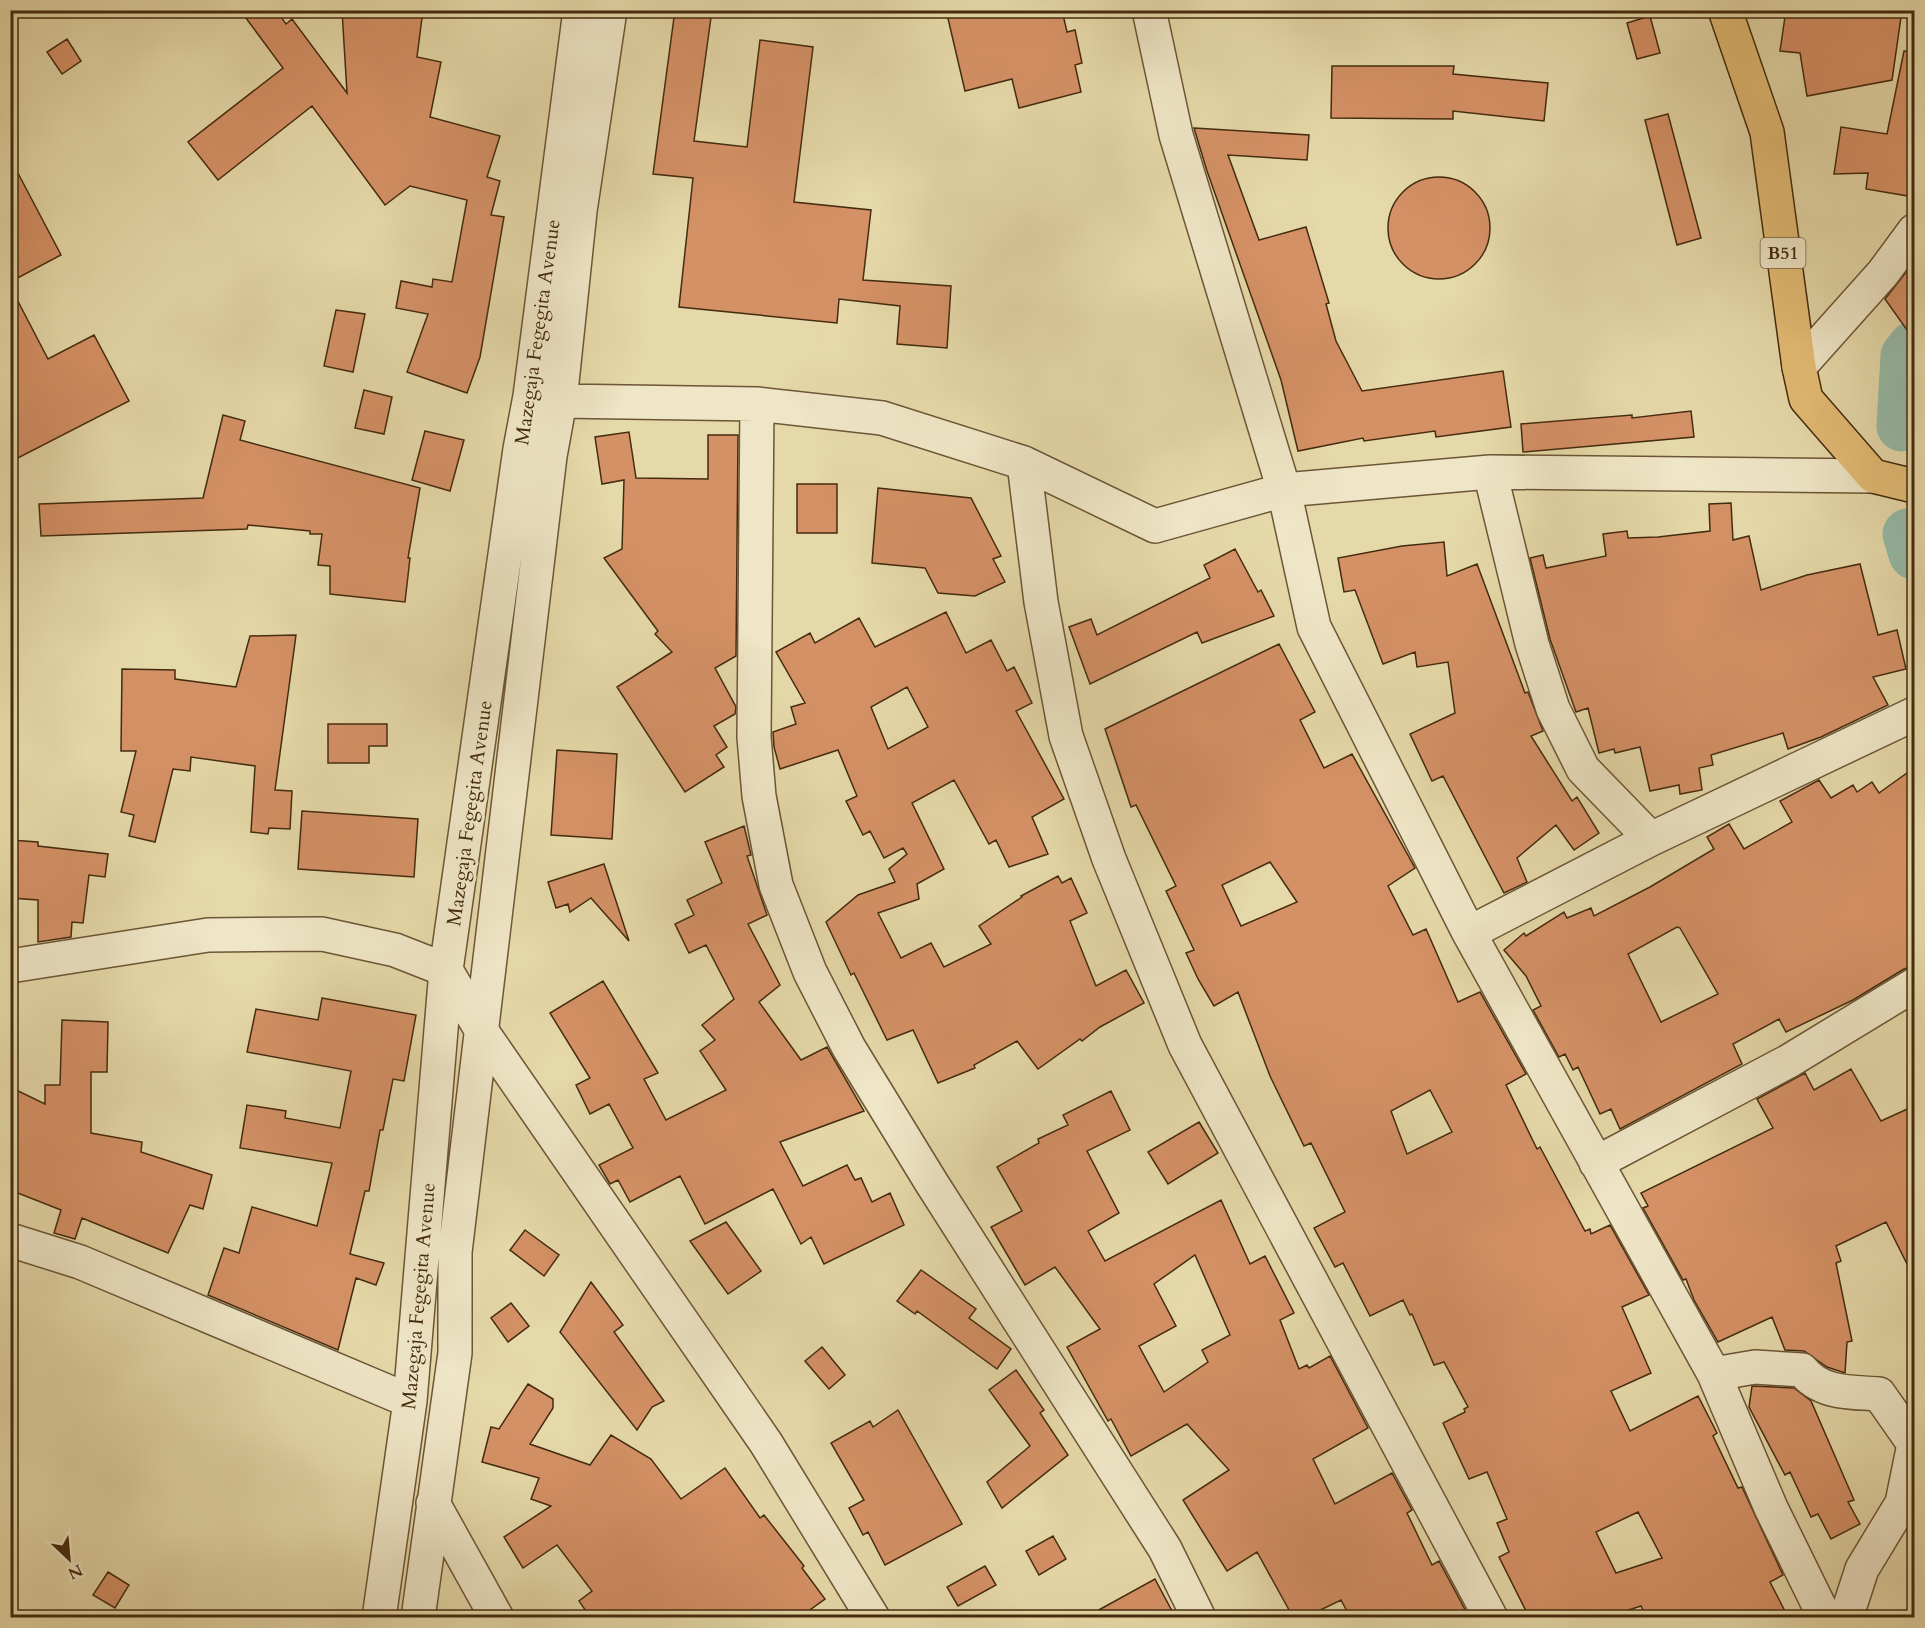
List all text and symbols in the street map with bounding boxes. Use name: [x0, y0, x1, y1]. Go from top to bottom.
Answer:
street label: Mazegaja Fegegita Avenue: [508, 217, 567, 447]
road number: B51: [1760, 238, 1806, 268]
street label: Mazegaja Fegegita Avenue: [440, 698, 499, 928]
street label: Mazegaja Fegegita Avenue: [395, 1181, 442, 1411]
north arrow: [39, 1529, 99, 1589]
text: N: [64, 1559, 86, 1585]

